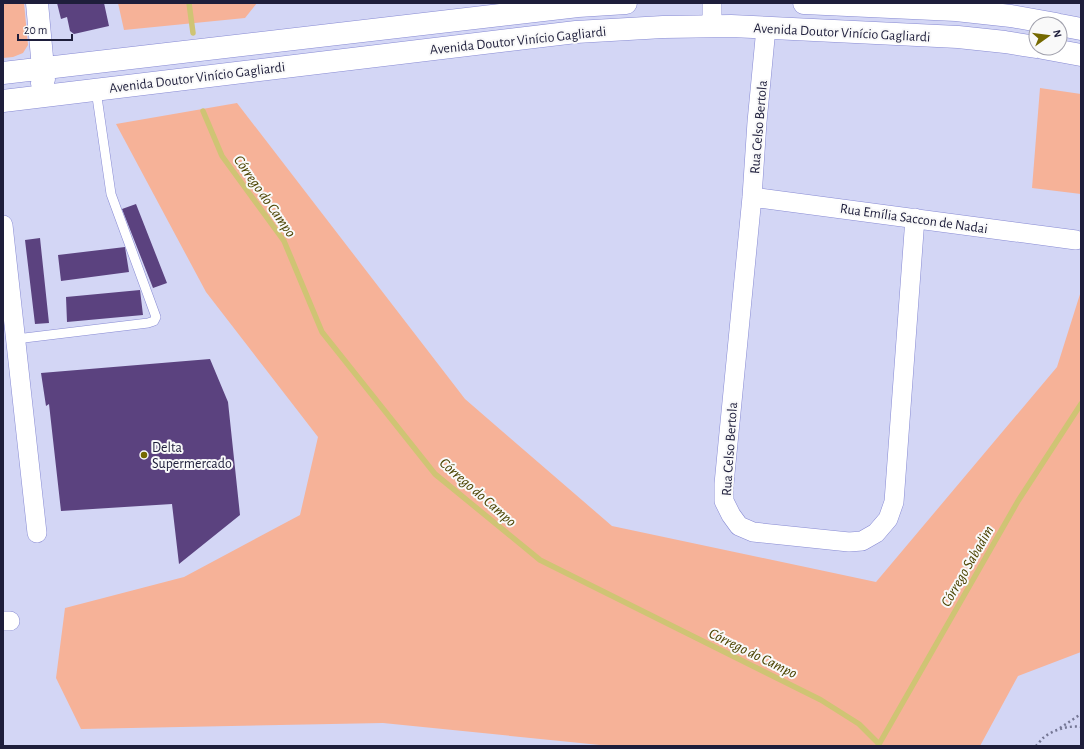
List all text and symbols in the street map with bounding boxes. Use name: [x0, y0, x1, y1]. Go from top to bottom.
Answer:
scale bar: [18, 16, 72, 42]
north arrow: [1028, 16, 1068, 56]
street label: Avenida Doutor Vinício Gagliardi: [753, 21, 931, 45]
text: 20 m: [24, 24, 47, 36]
street label: Avenida Doutor Vinício Gagliardi: [429, 25, 607, 57]
text: N: [1051, 29, 1063, 39]
street label: Avenida Doutor Vinício Gagliardi: [108, 60, 286, 96]
street label: Rua Celso Bertola: [748, 79, 770, 175]
water label: Córrego do Campo: [231, 153, 298, 240]
street label: Rua Emília Saccon de Nadai: [839, 202, 989, 236]
street label: Rua Celso Bertola: [720, 401, 740, 496]
place label: Delta Supermercado: [152, 441, 232, 471]
marker: Delta Supermercado: [139, 450, 149, 460]
water label: Córrego do Campo: [437, 455, 519, 530]
water label: Córrego Sabadim: [938, 523, 997, 609]
water label: Córrego do Campo: [706, 626, 799, 681]

